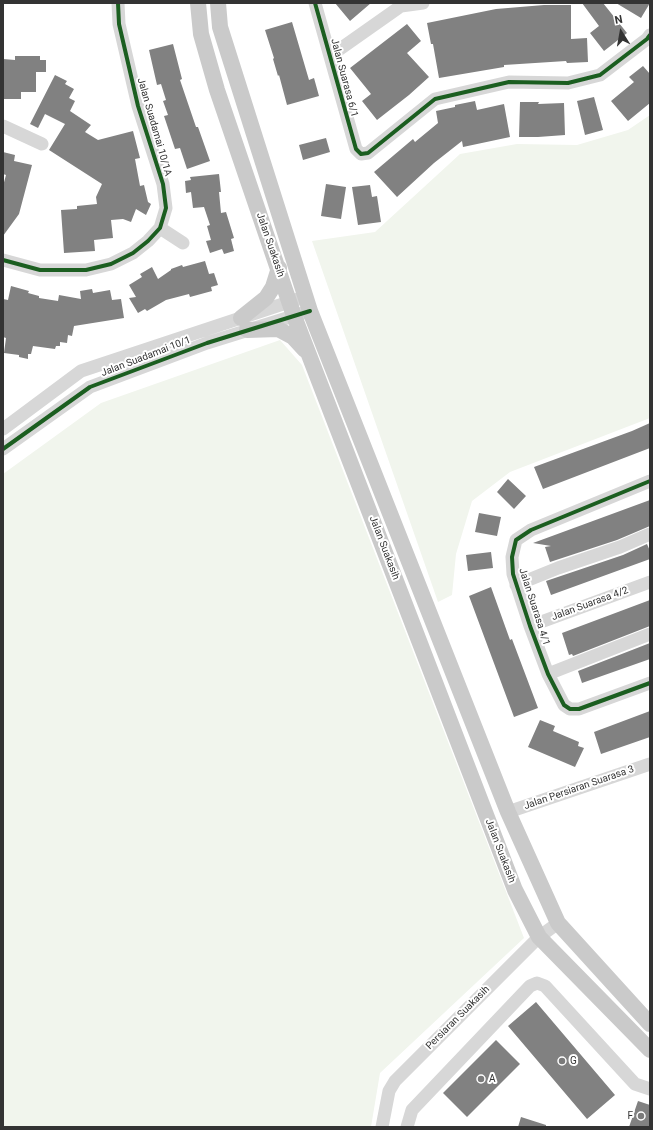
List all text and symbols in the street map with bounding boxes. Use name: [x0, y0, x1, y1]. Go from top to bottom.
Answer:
north arrow: [601, 12, 641, 52]
text: N: [614, 13, 624, 27]
street label: Jalan Suarasa 6/1: [328, 37, 360, 119]
street label: Jalan Suadamai 10/1A: [134, 77, 174, 177]
street label: Jalan Suakasih: [253, 211, 287, 279]
street label: Jalan Suadamai 10/1: [100, 334, 192, 380]
street label: Jalan Suakasih: [366, 514, 402, 582]
street label: Jalan Suarasa 4/1: [516, 567, 552, 647]
street label: Jalan Suarasa 4/2: [550, 585, 630, 623]
street label: Jalan Persiaran Suarasa 3: [522, 763, 636, 813]
street label: Jalan Suakasih: [482, 817, 518, 885]
street label: Persiaran Suakasih: [424, 984, 492, 1052]
place label: G: [570, 1055, 577, 1067]
marker: G: [557, 1056, 567, 1066]
place label: A: [489, 1073, 496, 1085]
marker: A: [476, 1074, 486, 1084]
place label: F: [627, 1110, 633, 1122]
marker: F: [636, 1111, 646, 1121]

